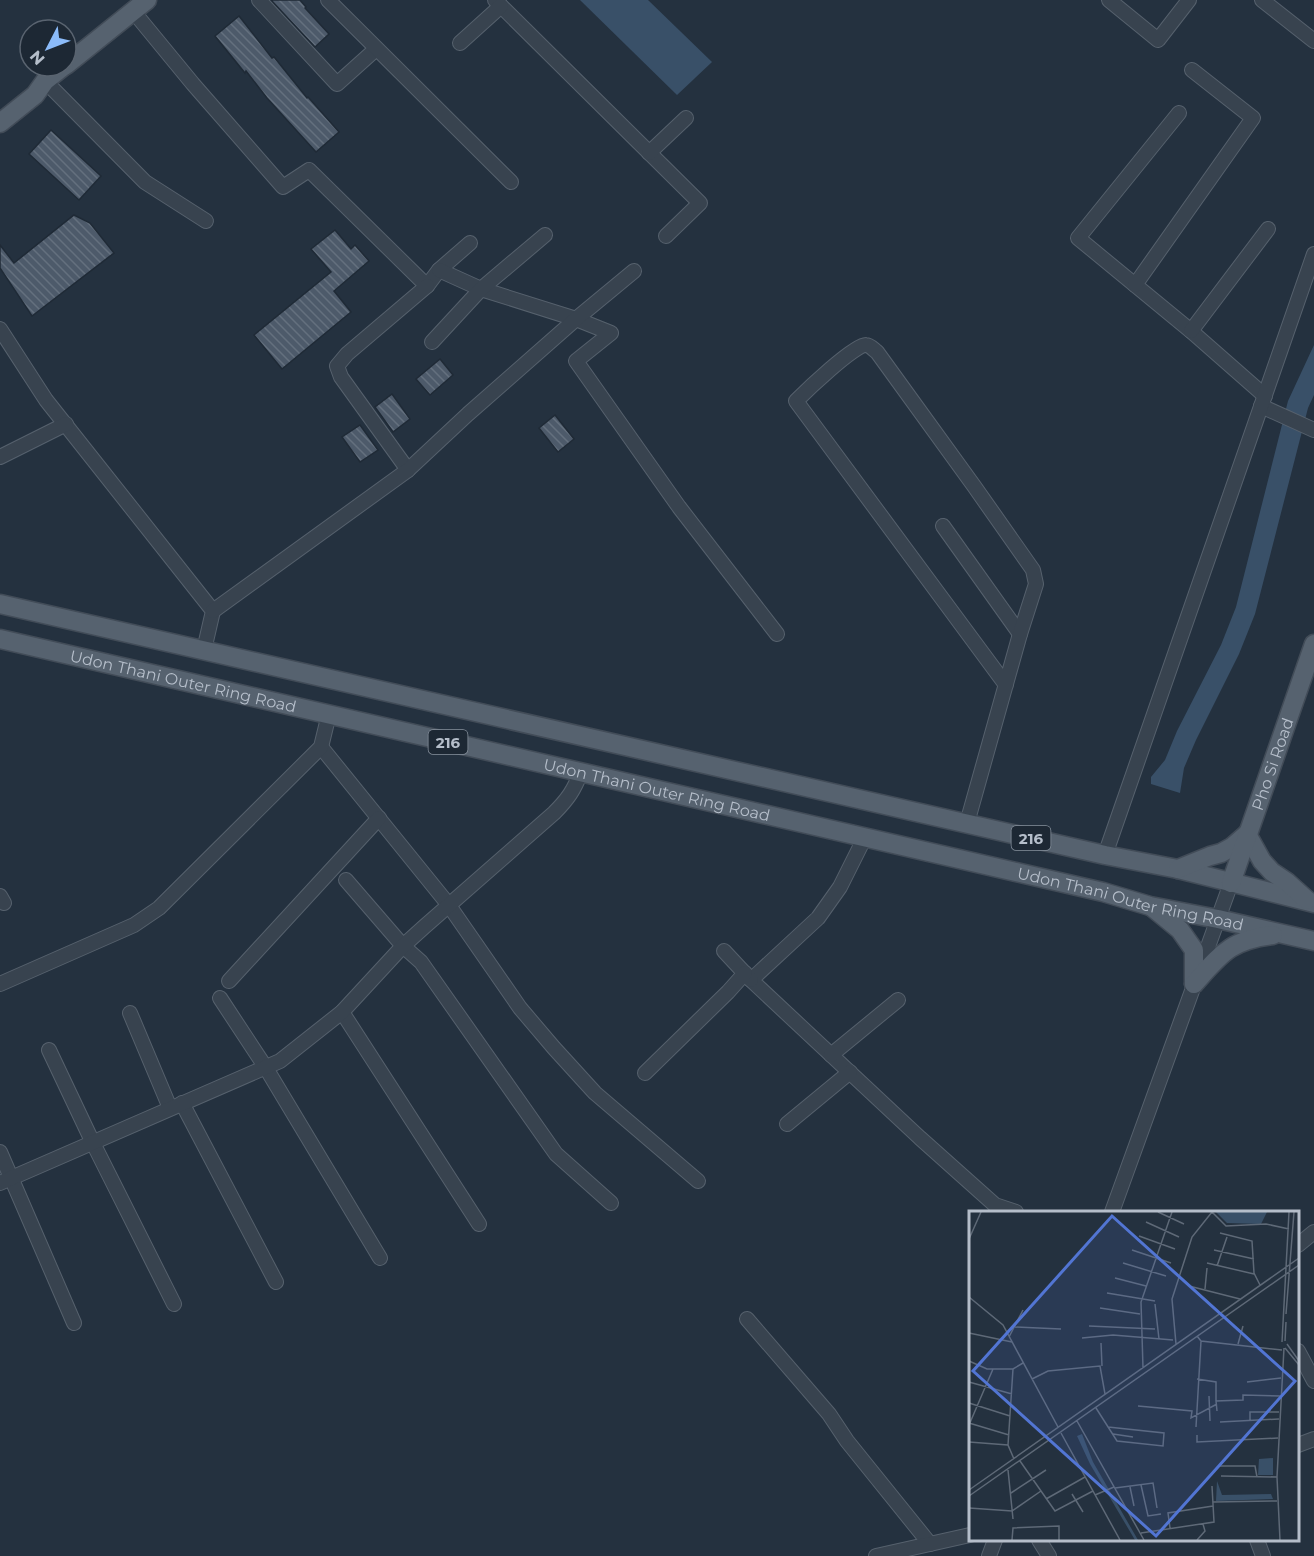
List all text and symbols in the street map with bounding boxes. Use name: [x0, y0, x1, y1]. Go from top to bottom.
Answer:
north arrow: [18, 18, 78, 78]
text: N: [26, 47, 49, 69]
street label: Udon Thani Outer Ring Road: [68, 646, 298, 716]
street label: Pho Si Road: [1247, 715, 1297, 813]
road number: 216: [428, 730, 468, 754]
street label: Udon Thani Outer Ring Road: [542, 755, 772, 825]
road number: 216: [1012, 826, 1050, 850]
street label: Udon Thani Outer Ring Road: [1015, 863, 1246, 934]
inset map: [969, 1211, 1299, 1541]

